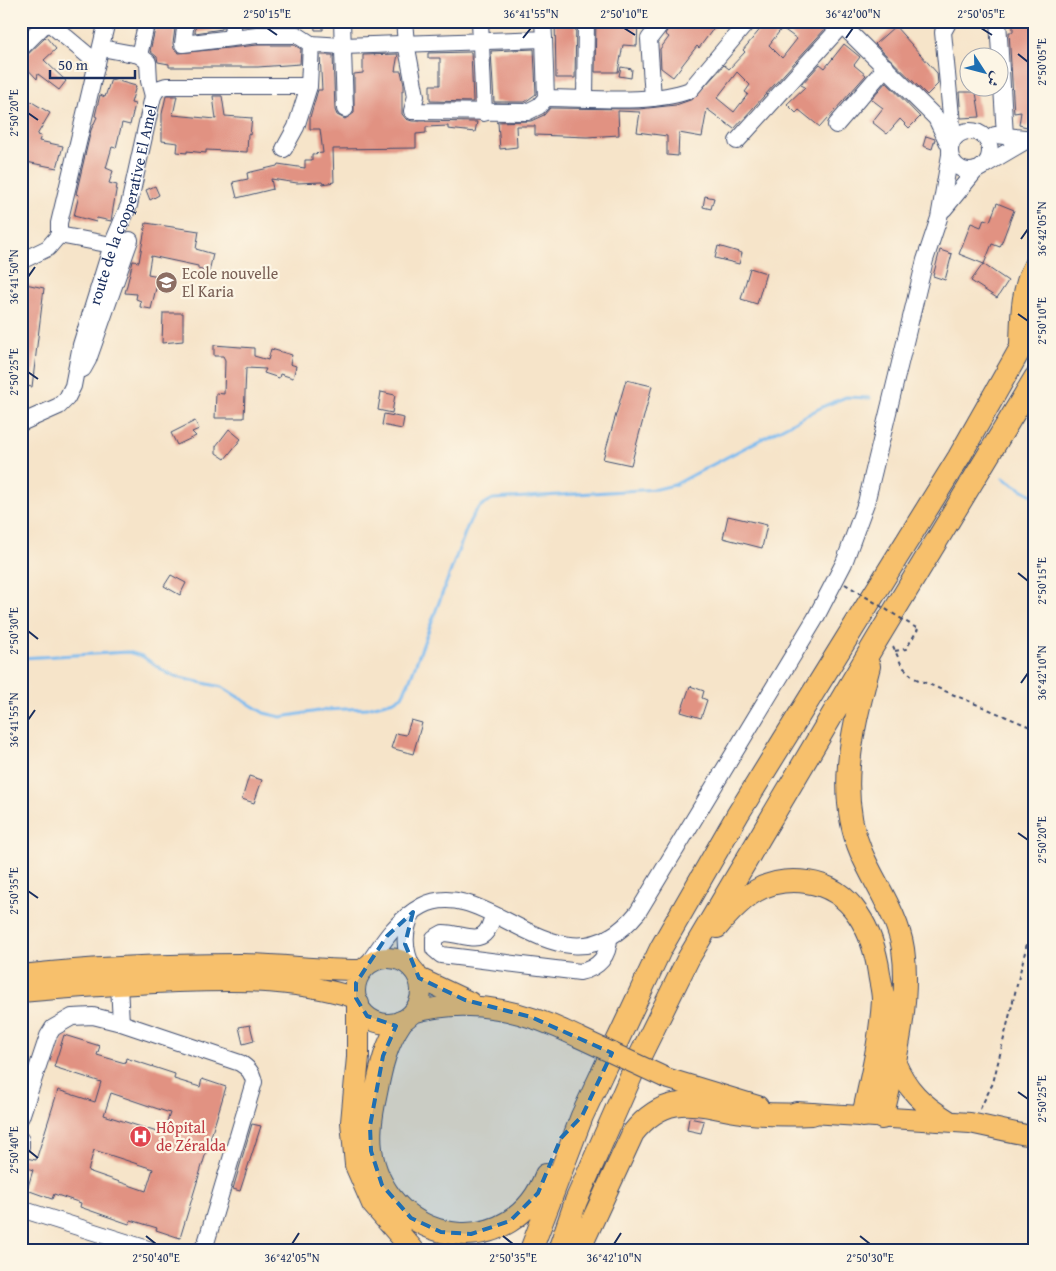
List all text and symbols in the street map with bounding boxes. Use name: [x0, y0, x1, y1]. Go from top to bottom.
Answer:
text: 2°50'15"E: [243, 5, 291, 22]
text: 36°41'55"N: [503, 5, 559, 22]
text: 2°50'10"E: [600, 5, 648, 22]
text: 36°42'00"N: [825, 5, 881, 22]
text: 2°50'05"E: [957, 5, 1005, 22]
text: 2°50'05"E: [1033, 38, 1050, 86]
scale bar: [50, 48, 135, 80]
north arrow: [958, 48, 1008, 98]
text: 50 m: [58, 54, 89, 75]
text: ش: [982, 68, 1007, 91]
text: 2°50'20"E: [5, 89, 22, 137]
street label: route de la cooperative El Amel: [82, 101, 163, 308]
text: 36°42'05"N: [1033, 201, 1050, 257]
text: 36°41'50"N: [5, 249, 22, 305]
place label: Ecole nouvelle El Karia: [182, 261, 278, 303]
school or university icon: Ecole nouvelle El Karia: [154, 270, 178, 294]
text: 2°50'10"E: [1033, 297, 1050, 345]
text: 2°50'25"E: [5, 348, 22, 396]
text: 2°50'15"E: [1033, 557, 1050, 605]
text: 2°50'30"E: [5, 607, 22, 655]
text: 36°42'10"N: [1033, 645, 1050, 701]
text: 36°41'55"N: [5, 692, 22, 748]
text: 2°50'20"E: [1033, 816, 1050, 864]
text: 2°50'35"E: [5, 867, 22, 915]
text: 2°50'25"E: [1033, 1075, 1050, 1123]
place label: Hôpital de Zéralda: [156, 1115, 227, 1157]
hospital icon: Hôpital de Zéralda: [128, 1124, 152, 1148]
text: 2°50'40"E: [5, 1126, 22, 1174]
text: 2°50'40"E: [132, 1249, 180, 1266]
text: 36°42'05"N: [264, 1249, 320, 1266]
text: 2°50'35"E: [489, 1249, 537, 1266]
text: 36°42'10"N: [586, 1249, 642, 1266]
text: 2°50'30"E: [846, 1249, 894, 1266]

